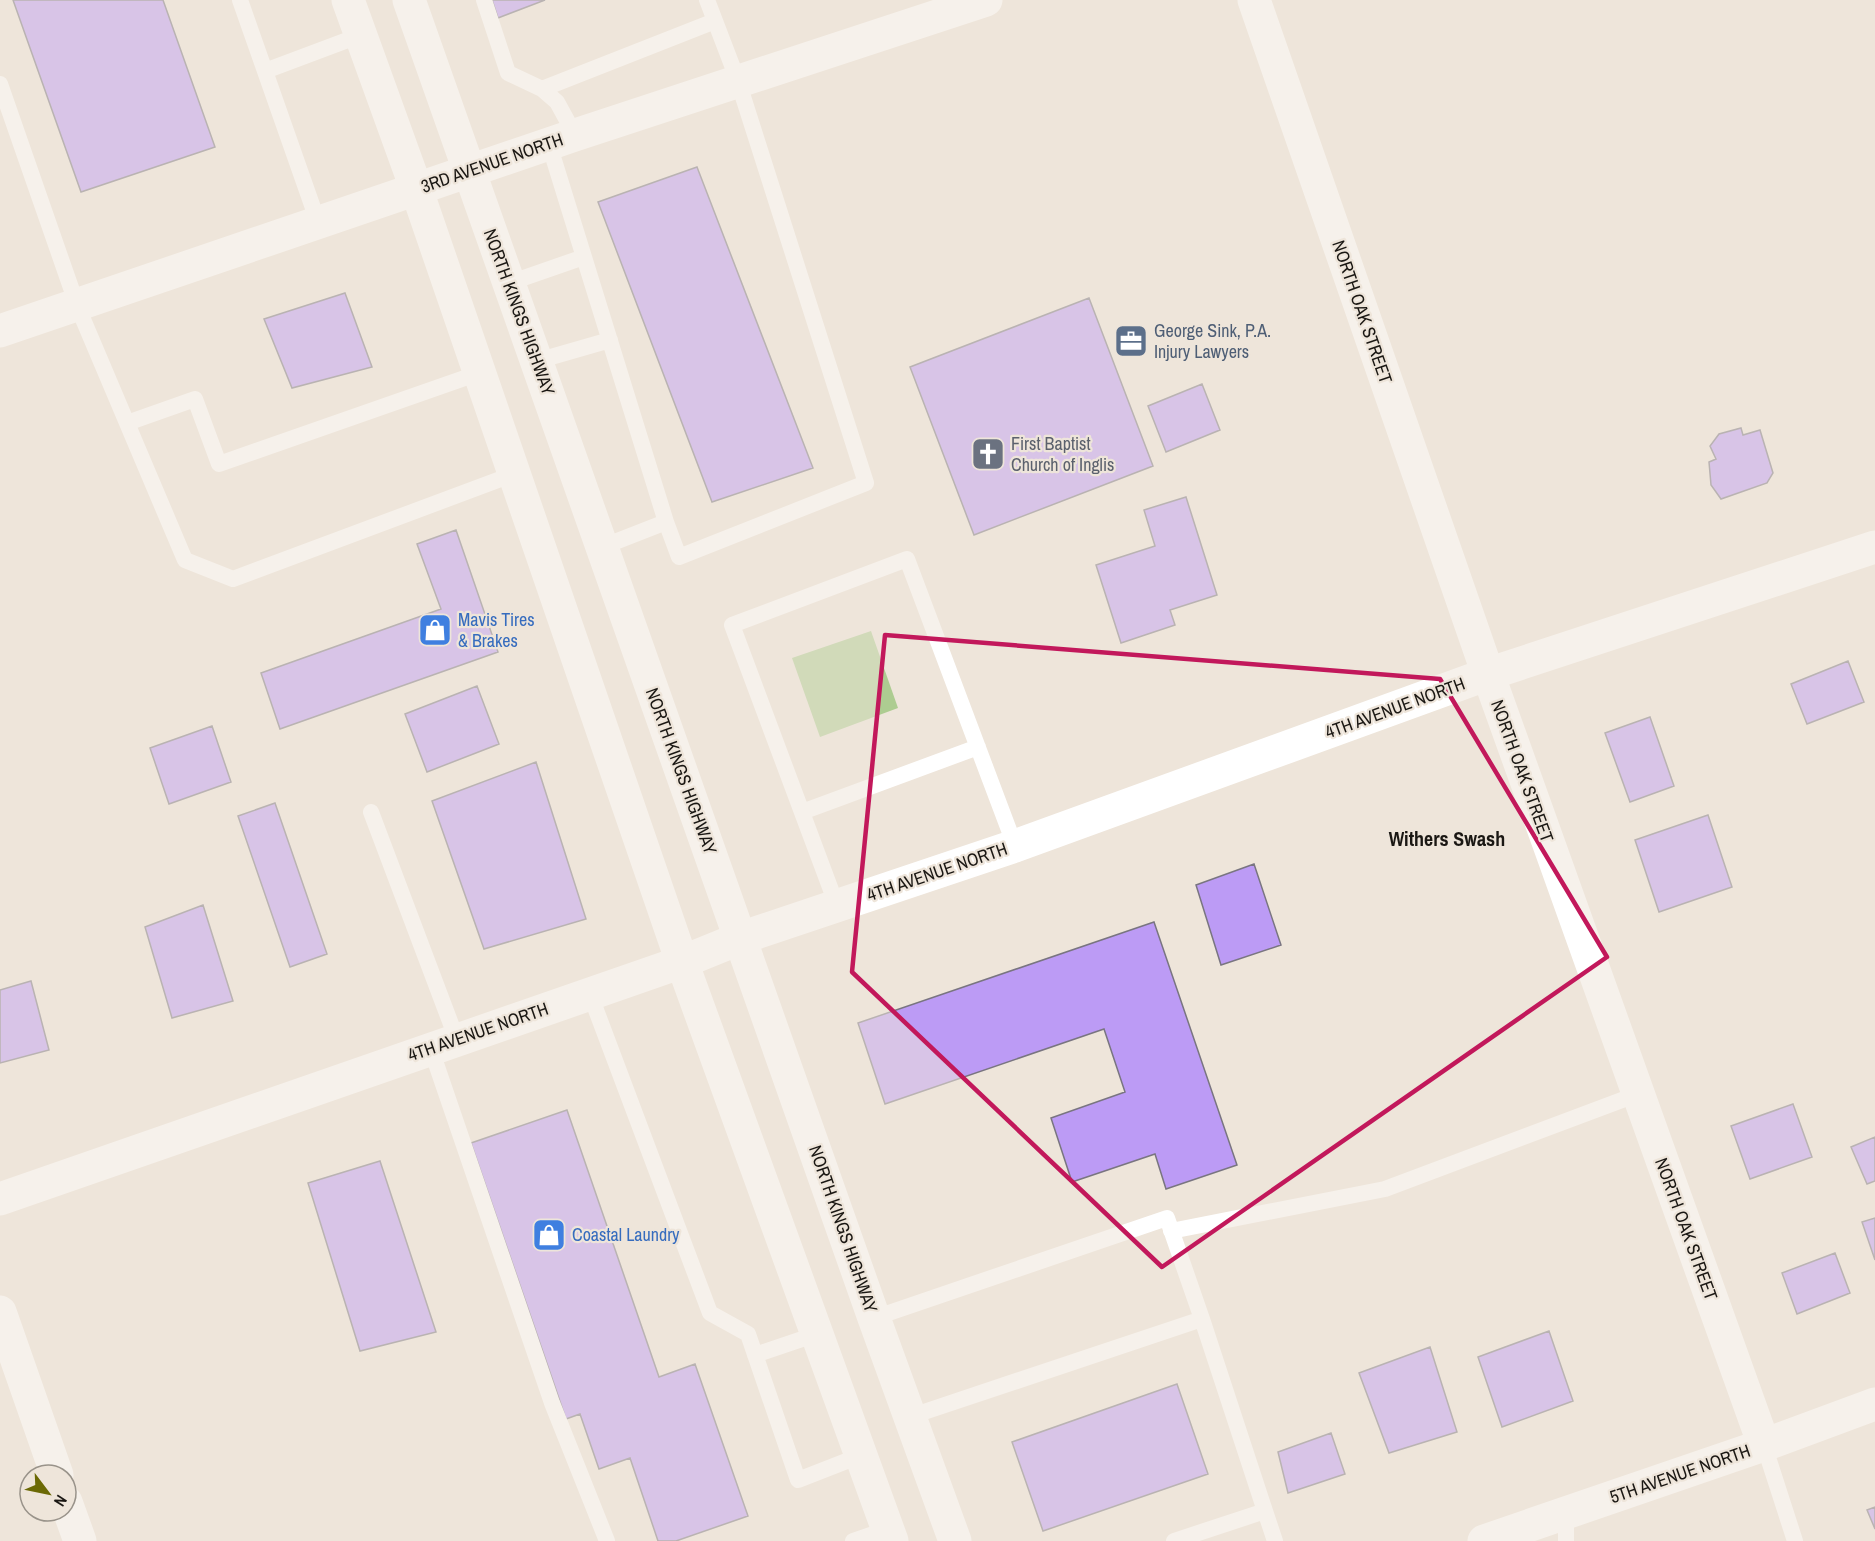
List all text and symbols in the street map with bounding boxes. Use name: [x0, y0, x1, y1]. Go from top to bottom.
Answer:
street label: 3RD AVENUE NORTH: [417, 126, 566, 199]
street label: NORTH KINGS HIGHWAY: [478, 225, 561, 399]
street label: NORTH OAK STREET: [1326, 237, 1399, 387]
place label: George Sink, P.A. Injury Lawyers: [1154, 318, 1271, 364]
office icon: George Sink, P.A. Injury Lawyers: [1113, 323, 1149, 359]
place label: First Baptist Church of Inglis: [1011, 431, 1114, 477]
church icon: First Baptist Church of Inglis: [970, 436, 1006, 472]
place label: Mavis Tires & Brakes: [458, 607, 535, 653]
shop icon: Mavis Tires & Brakes: [417, 612, 453, 648]
street label: 4TH AVENUE NORTH: [1321, 671, 1468, 744]
street label: NORTH KINGS HIGHWAY: [640, 684, 723, 858]
street label: NORTH OAK STREET: [1485, 696, 1560, 846]
district label: Withers Swash: [1389, 825, 1505, 852]
street label: 4TH AVENUE NORTH: [863, 836, 1010, 907]
street label: 4TH AVENUE NORTH: [404, 996, 551, 1067]
street label: NORTH KINGS HIGHWAY: [803, 1142, 884, 1316]
street label: NORTH OAK STREET: [1649, 1154, 1724, 1304]
shop icon: Coastal Laundry: [531, 1217, 567, 1253]
place label: Coastal Laundry: [572, 1222, 680, 1247]
street label: 5TH AVENUE NORTH: [1606, 1438, 1753, 1509]
north arrow: [18, 1463, 78, 1523]
text: N: [49, 1491, 73, 1511]

